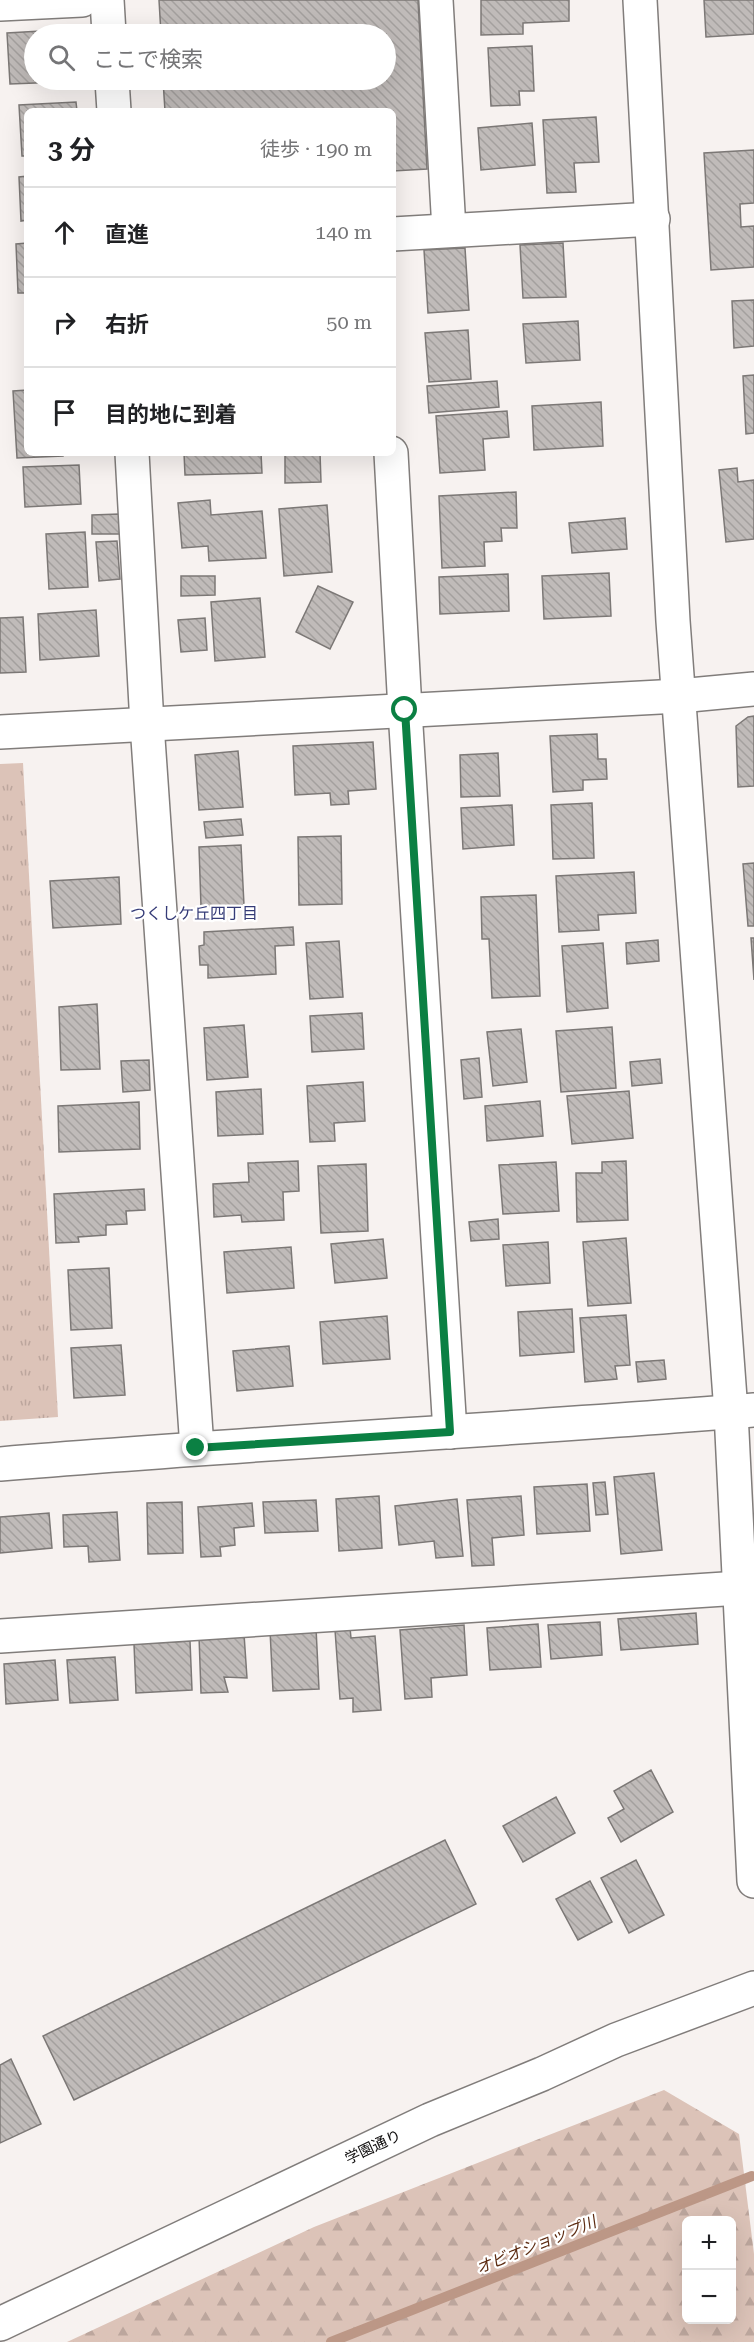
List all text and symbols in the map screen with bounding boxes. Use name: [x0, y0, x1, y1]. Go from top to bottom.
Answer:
search box: [24, 24, 396, 90]
icon: search: [45, 41, 78, 74]
text: ここで検索: [93, 47, 203, 72]
text: 3 分: [48, 135, 95, 165]
text: 徒歩 · 190 m: [260, 137, 372, 161]
icon: ahead: [48, 216, 81, 249]
text: 140 m: [315, 220, 372, 244]
text: 直進: [105, 222, 149, 247]
icon: right: [48, 306, 81, 339]
text: 50 m: [326, 310, 372, 334]
text: 右折: [105, 312, 149, 337]
icon: arrive: [48, 396, 81, 429]
text: 目的地に到着: [105, 402, 237, 427]
route start: [391, 696, 417, 722]
district label: つくしケ丘四丁目: [130, 904, 258, 923]
route end: [182, 1434, 208, 1460]
street label: 学園通り: [342, 2126, 404, 2168]
water label: オビオショップ川: [473, 2211, 601, 2278]
map controls: [682, 2216, 736, 2324]
button: +: [682, 2216, 736, 2270]
button: −: [682, 2270, 736, 2324]

